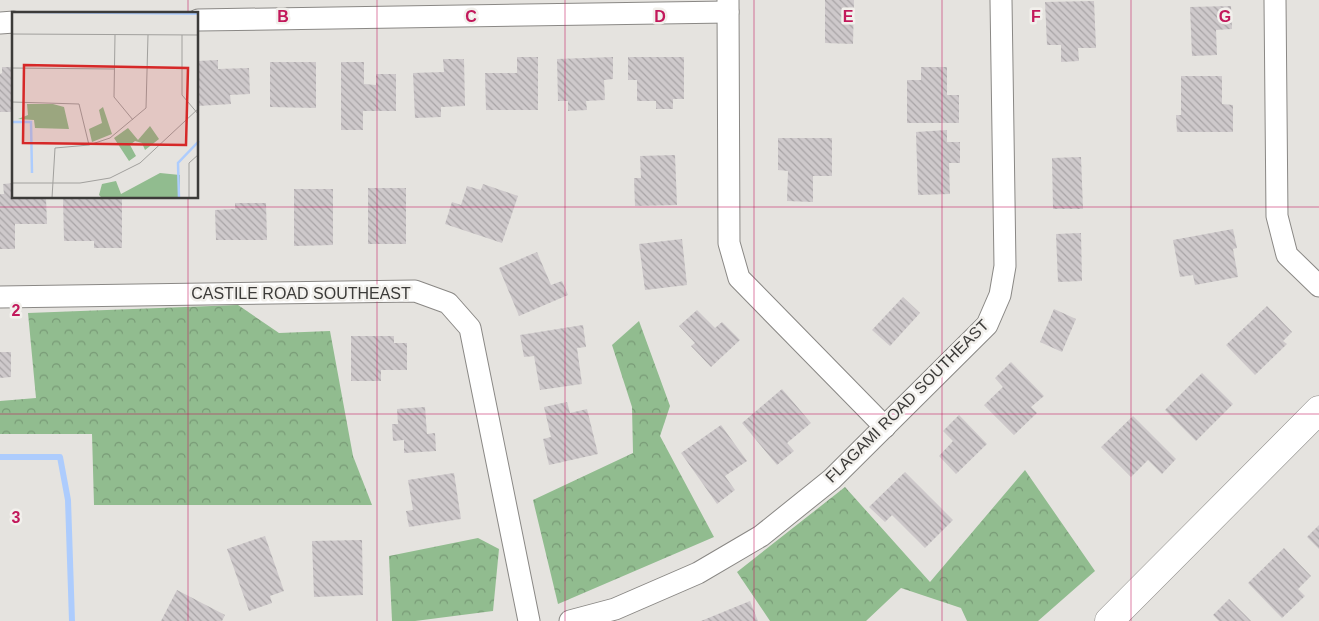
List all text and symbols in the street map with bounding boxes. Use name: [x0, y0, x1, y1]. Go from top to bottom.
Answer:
text: B: [277, 8, 289, 25]
text: C: [465, 8, 477, 25]
text: D: [654, 8, 666, 25]
text: E: [843, 8, 854, 25]
text: F: [1031, 8, 1041, 25]
text: G: [1219, 8, 1231, 25]
inset map: [12, 12, 199, 199]
street label: CASTILE ROAD SOUTHEAST: [191, 285, 411, 302]
text: 2: [12, 302, 21, 319]
street label: FLAGAMI ROAD SOUTHEAST: [822, 316, 992, 486]
text: 3: [12, 509, 21, 526]

